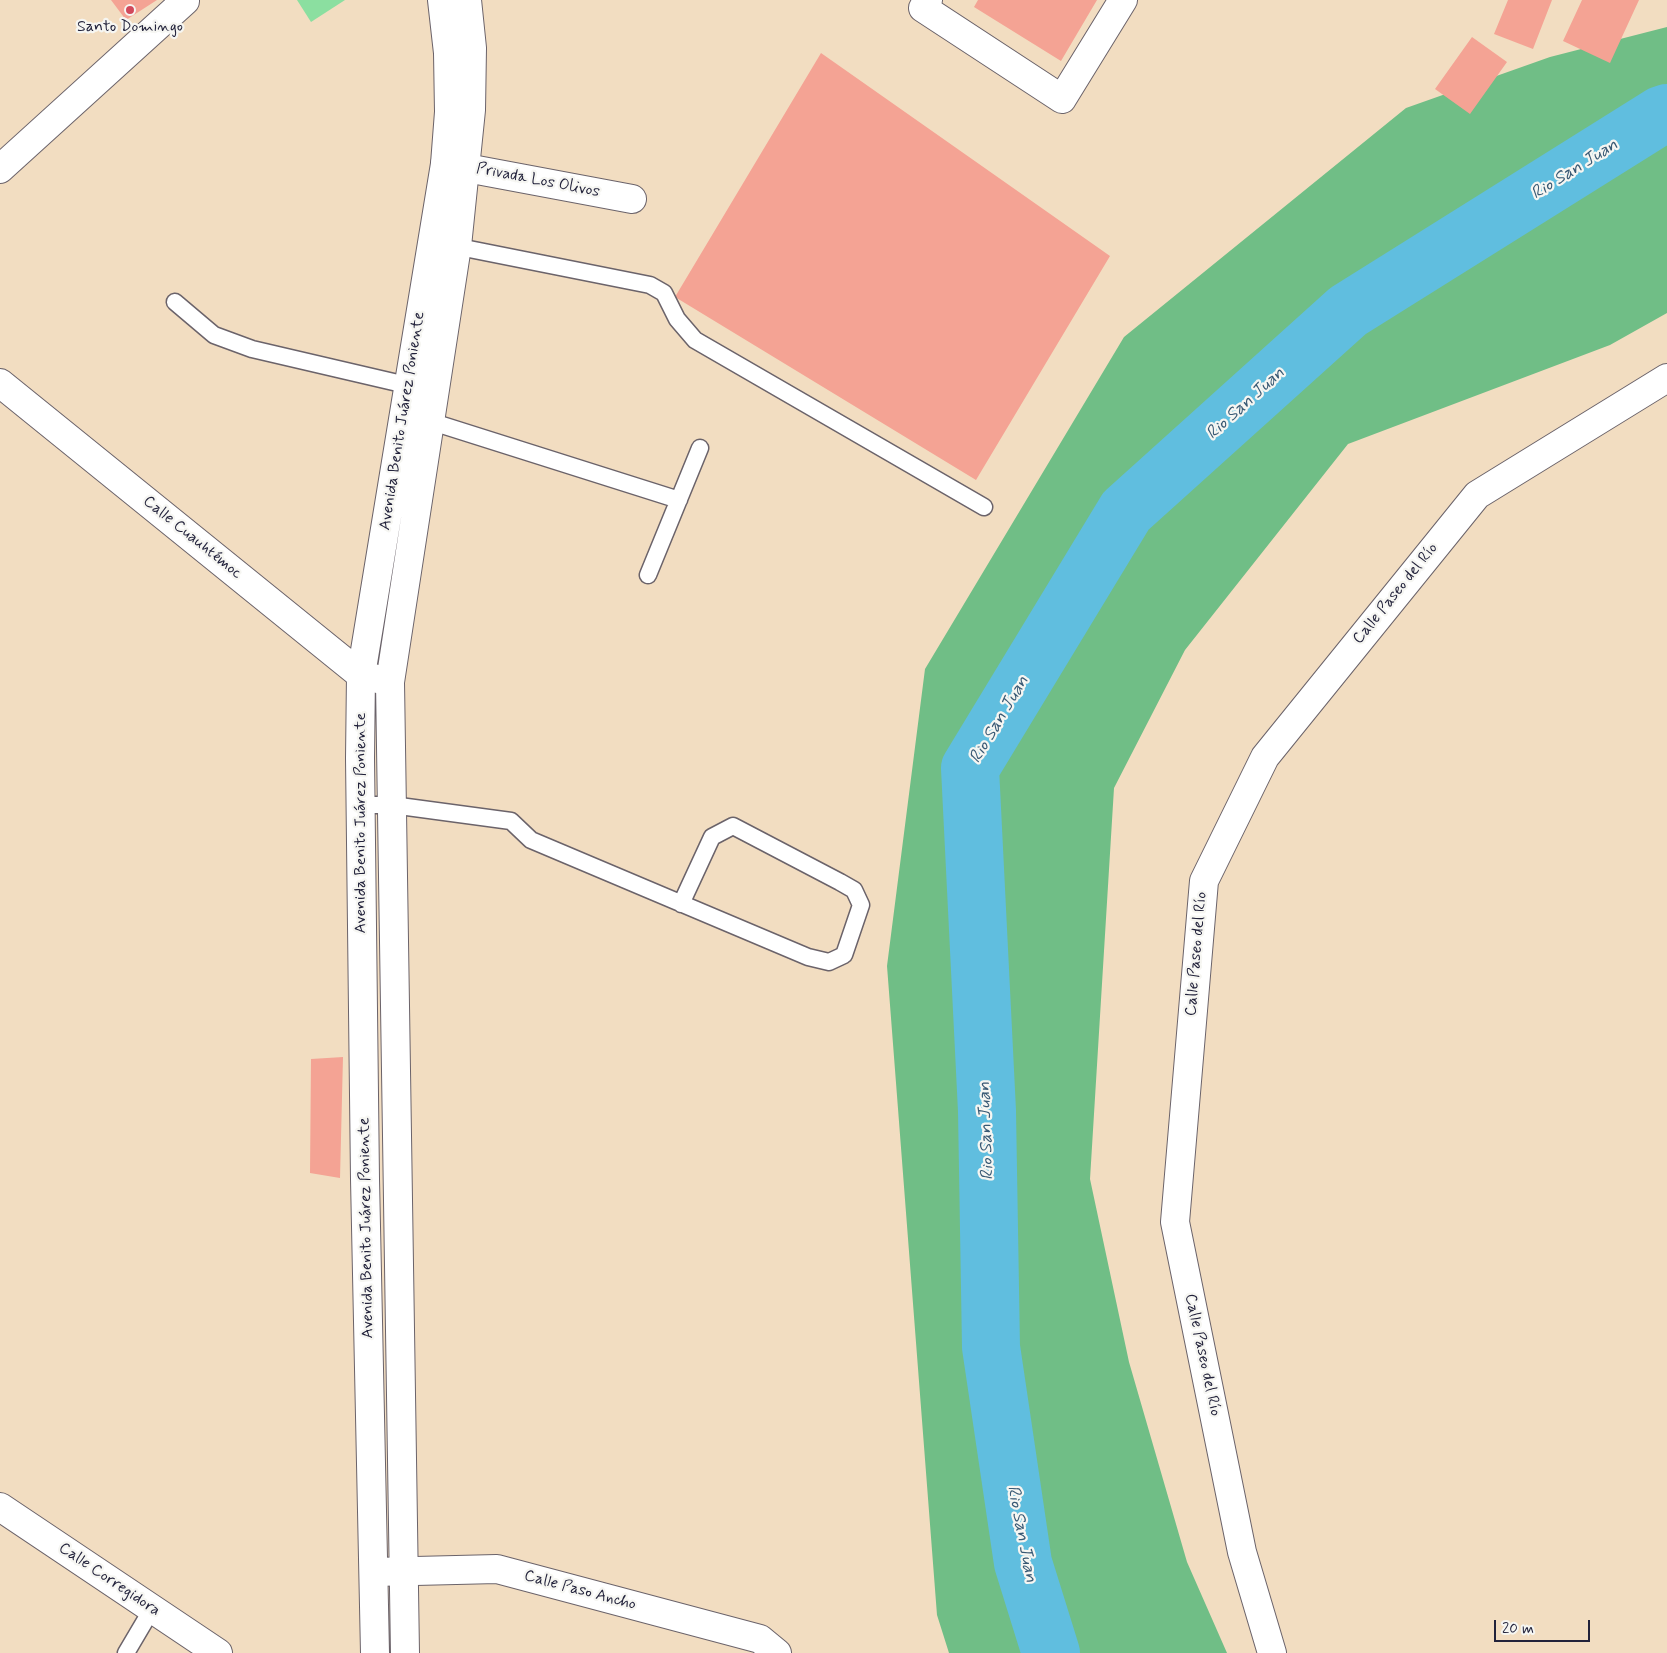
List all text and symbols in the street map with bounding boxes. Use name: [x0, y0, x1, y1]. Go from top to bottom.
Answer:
marker: Santo Domingo: [124, 4, 136, 16]
place label: Santo Domingo: [77, 18, 183, 38]
water label: Rio San Juan: [1528, 135, 1622, 205]
street label: Privada Los Olivos: [475, 160, 601, 202]
street label: Avenida Benito Juárez Poniente: [376, 310, 430, 532]
water label: Rio San Juan: [1202, 363, 1290, 445]
street label: Calle Cuauhtémoc: [139, 492, 245, 584]
street label: Calle Paseo del Río: [1349, 539, 1443, 649]
water label: Rio San Juan: [965, 672, 1035, 768]
street label: Avenida Benito Juárez Poniente: [352, 713, 372, 933]
street label: Calle Paseo del Río: [1182, 891, 1212, 1017]
water label: Rio San Juan: [974, 1081, 1000, 1181]
street label: Avenida Benito Juárez Poniente: [355, 1117, 379, 1339]
street label: Calle Paseo del Río: [1180, 1292, 1224, 1418]
water label: Rio San Juan: [1001, 1484, 1041, 1584]
street label: Calle Corregidora: [54, 1539, 164, 1621]
street label: Calle Paso Ancho: [522, 1567, 638, 1615]
scale bar: [1497, 1610, 1593, 1642]
text: 20 m: [1502, 1619, 1534, 1639]

